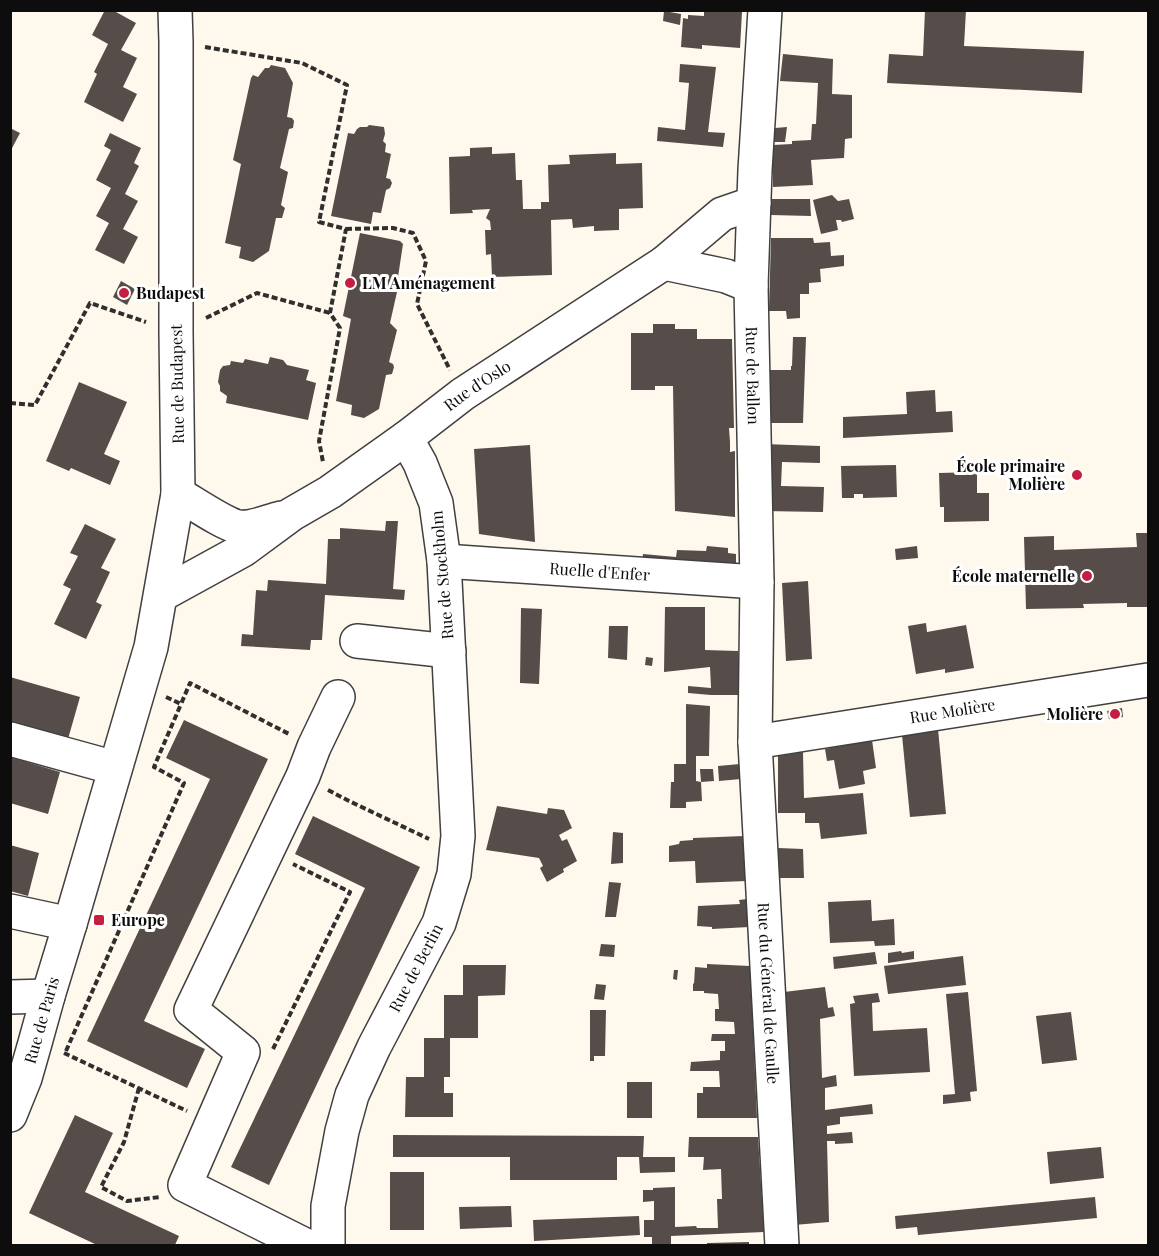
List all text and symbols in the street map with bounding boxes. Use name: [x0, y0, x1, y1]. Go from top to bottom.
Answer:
place label: LM Aménagement: [362, 272, 496, 293]
marker: LM Aménagement: [343, 276, 357, 290]
place label: Budapest: [136, 282, 205, 303]
marker: Budapest: [117, 286, 131, 300]
street label: Rue de Budapest: [165, 324, 188, 444]
street label: Rue de Ballon: [742, 326, 765, 425]
street label: Rue d'Oslo: [439, 355, 514, 415]
place label: École primaire Molière: [956, 455, 1065, 494]
marker: École primaire Molière: [1070, 468, 1084, 482]
street label: Rue de Stockholm: [425, 510, 458, 640]
street label: Ruelle d'Enfer: [549, 557, 651, 585]
place label: École maternelle: [952, 565, 1075, 586]
marker: École maternelle: [1080, 569, 1094, 583]
street label: Rue Molière: [908, 693, 997, 727]
place label: Molière: [1046, 703, 1103, 724]
marker: Molière: [1108, 707, 1122, 721]
street label: Rue du Général de Gaulle: [754, 902, 784, 1085]
place label: Europe: [111, 909, 165, 930]
marker: Europe: [92, 913, 106, 927]
street label: Rue de Berlin: [383, 919, 447, 1015]
street label: Rue de Paris: [19, 974, 63, 1066]

